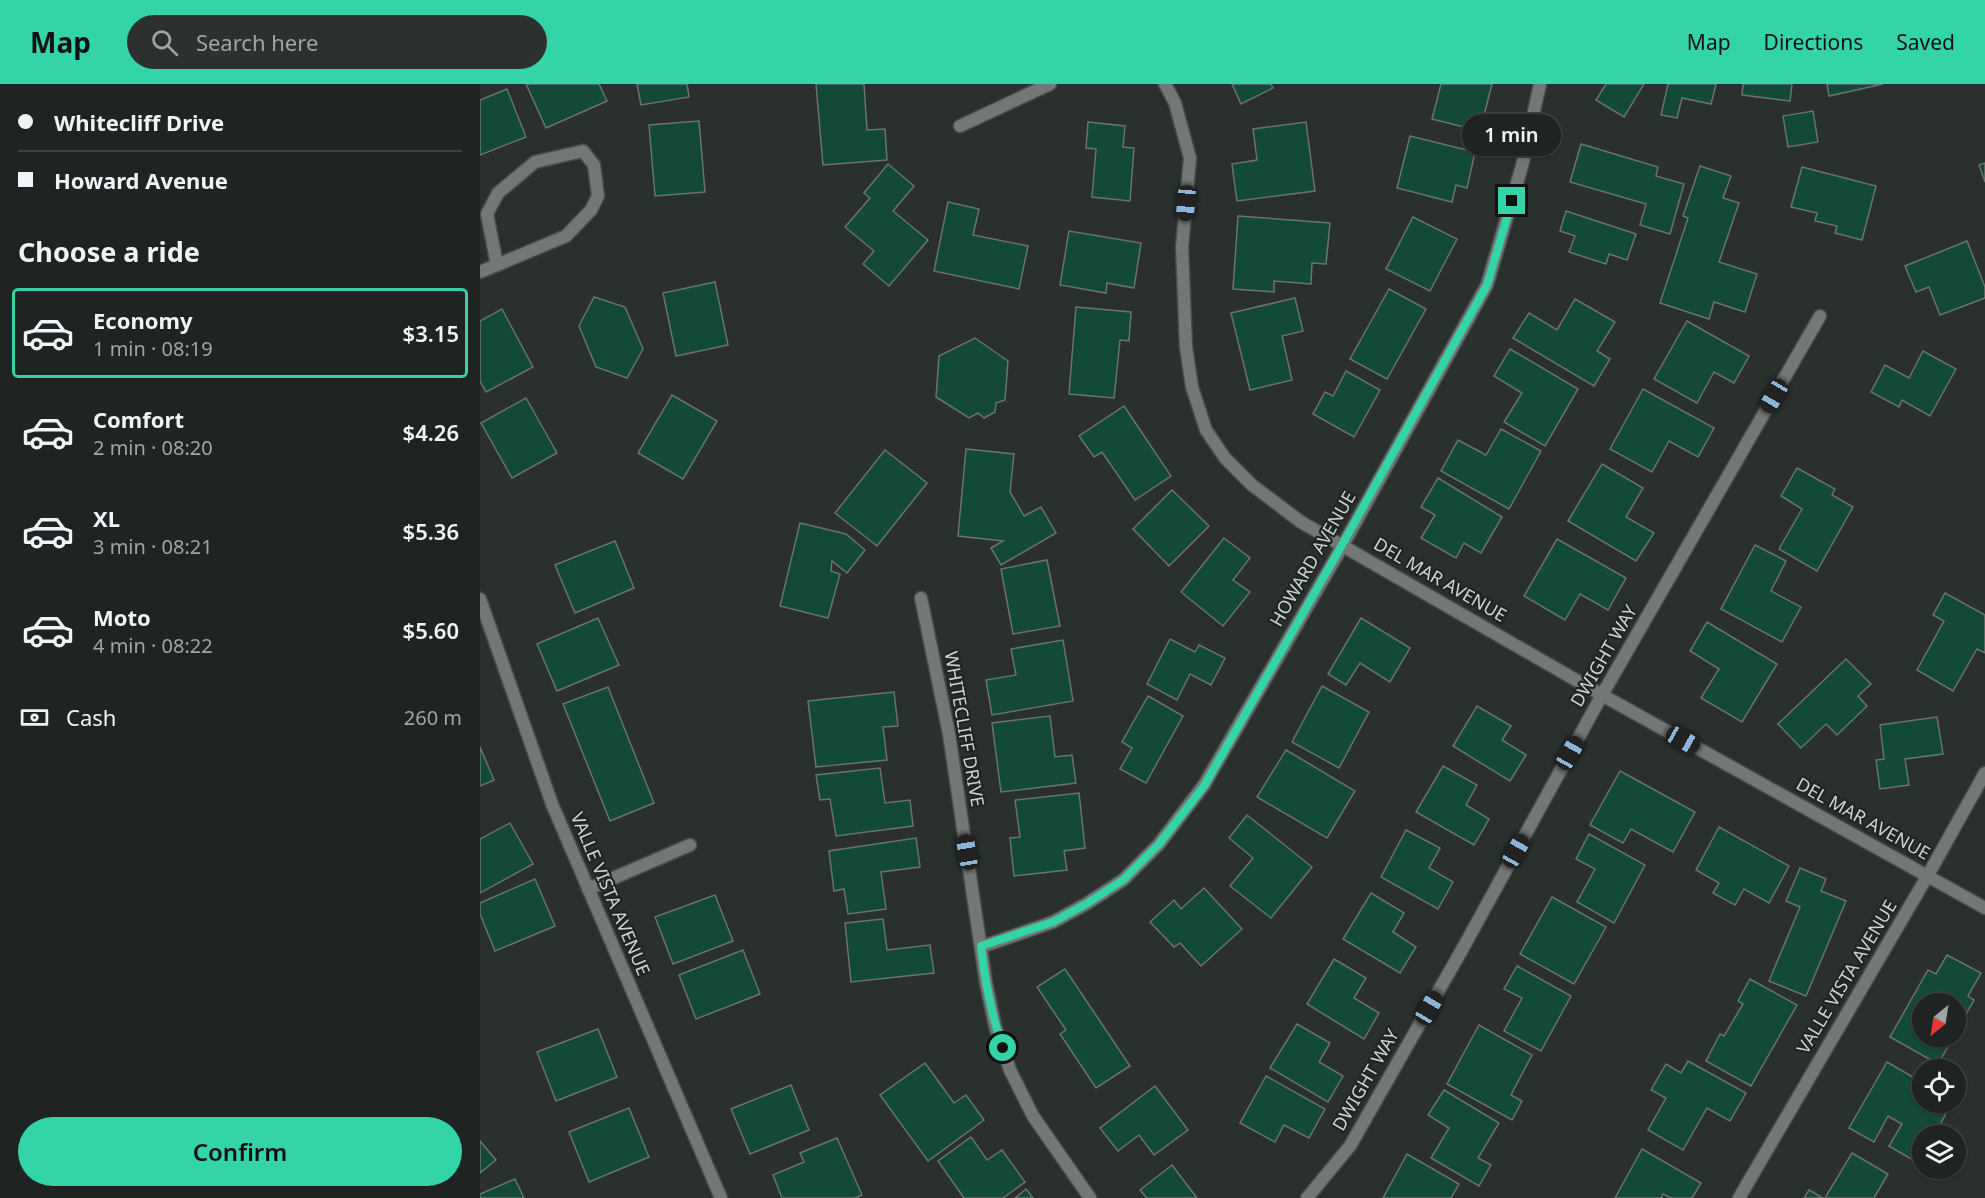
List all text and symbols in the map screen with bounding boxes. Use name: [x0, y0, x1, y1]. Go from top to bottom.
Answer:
search box: [127, 15, 547, 69]
text: Map: [30, 23, 91, 61]
icon: search: [148, 26, 181, 59]
text: Search here: [196, 27, 318, 57]
text: Map: [1687, 28, 1731, 56]
text: Directions: [1764, 28, 1863, 56]
text: Saved: [1896, 28, 1955, 56]
text: Whitecliff Drive: [54, 107, 224, 137]
callout: 1 min: [1462, 114, 1562, 156]
text: 1 min: [1484, 121, 1539, 148]
text: Howard Avenue: [54, 165, 228, 195]
car: [1175, 184, 1197, 222]
route end: [1498, 187, 1525, 214]
text: Choose a ride: [18, 233, 200, 270]
text: Economy: [93, 305, 192, 335]
icon: car: [21, 306, 75, 360]
text: $3.15: [403, 318, 459, 348]
text: 1 min · 08:19: [93, 335, 213, 362]
car: [1757, 376, 1791, 416]
text: Comfort: [93, 404, 184, 434]
icon: car: [21, 405, 75, 459]
text: $4.26: [403, 417, 459, 447]
text: 2 min · 08:20: [93, 434, 213, 461]
street label: HOWARD AVENUE: [1264, 487, 1361, 630]
text: XL: [93, 503, 120, 533]
icon: car: [21, 504, 75, 558]
text: $5.36: [403, 516, 459, 546]
street label: DEL MAR AVENUE: [1370, 531, 1511, 627]
text: 3 min · 08:21: [93, 533, 213, 560]
street label: DWIGHT WAY: [1564, 600, 1642, 711]
text: Moto: [93, 602, 151, 632]
icon: car: [21, 603, 75, 657]
text: $5.60: [403, 615, 459, 645]
text: 4 min · 08:22: [93, 632, 213, 659]
street label: WHITECLIFF DRIVE: [939, 649, 990, 809]
icon: cash: [18, 701, 51, 734]
text: Cash: [66, 702, 116, 732]
text: 260 m: [404, 704, 462, 731]
car: [1663, 723, 1703, 757]
car: [1553, 733, 1587, 773]
street label: DEL MAR AVENUE: [1792, 771, 1935, 865]
street label: VALLE VISTA AVENUE: [566, 808, 656, 979]
car: [1499, 831, 1533, 871]
car: [955, 833, 979, 871]
street label: VALLE VISTA AVENUE: [1791, 895, 1902, 1058]
car: [1412, 988, 1446, 1028]
north arrow: [1912, 993, 1966, 1047]
map controls: [1912, 993, 1966, 1179]
street label: DWIGHT WAY: [1326, 1024, 1404, 1135]
route start: [989, 1034, 1016, 1061]
button: locate: [1912, 1059, 1966, 1113]
button: Confirm: [18, 1117, 462, 1186]
button: layers: [1912, 1125, 1966, 1179]

